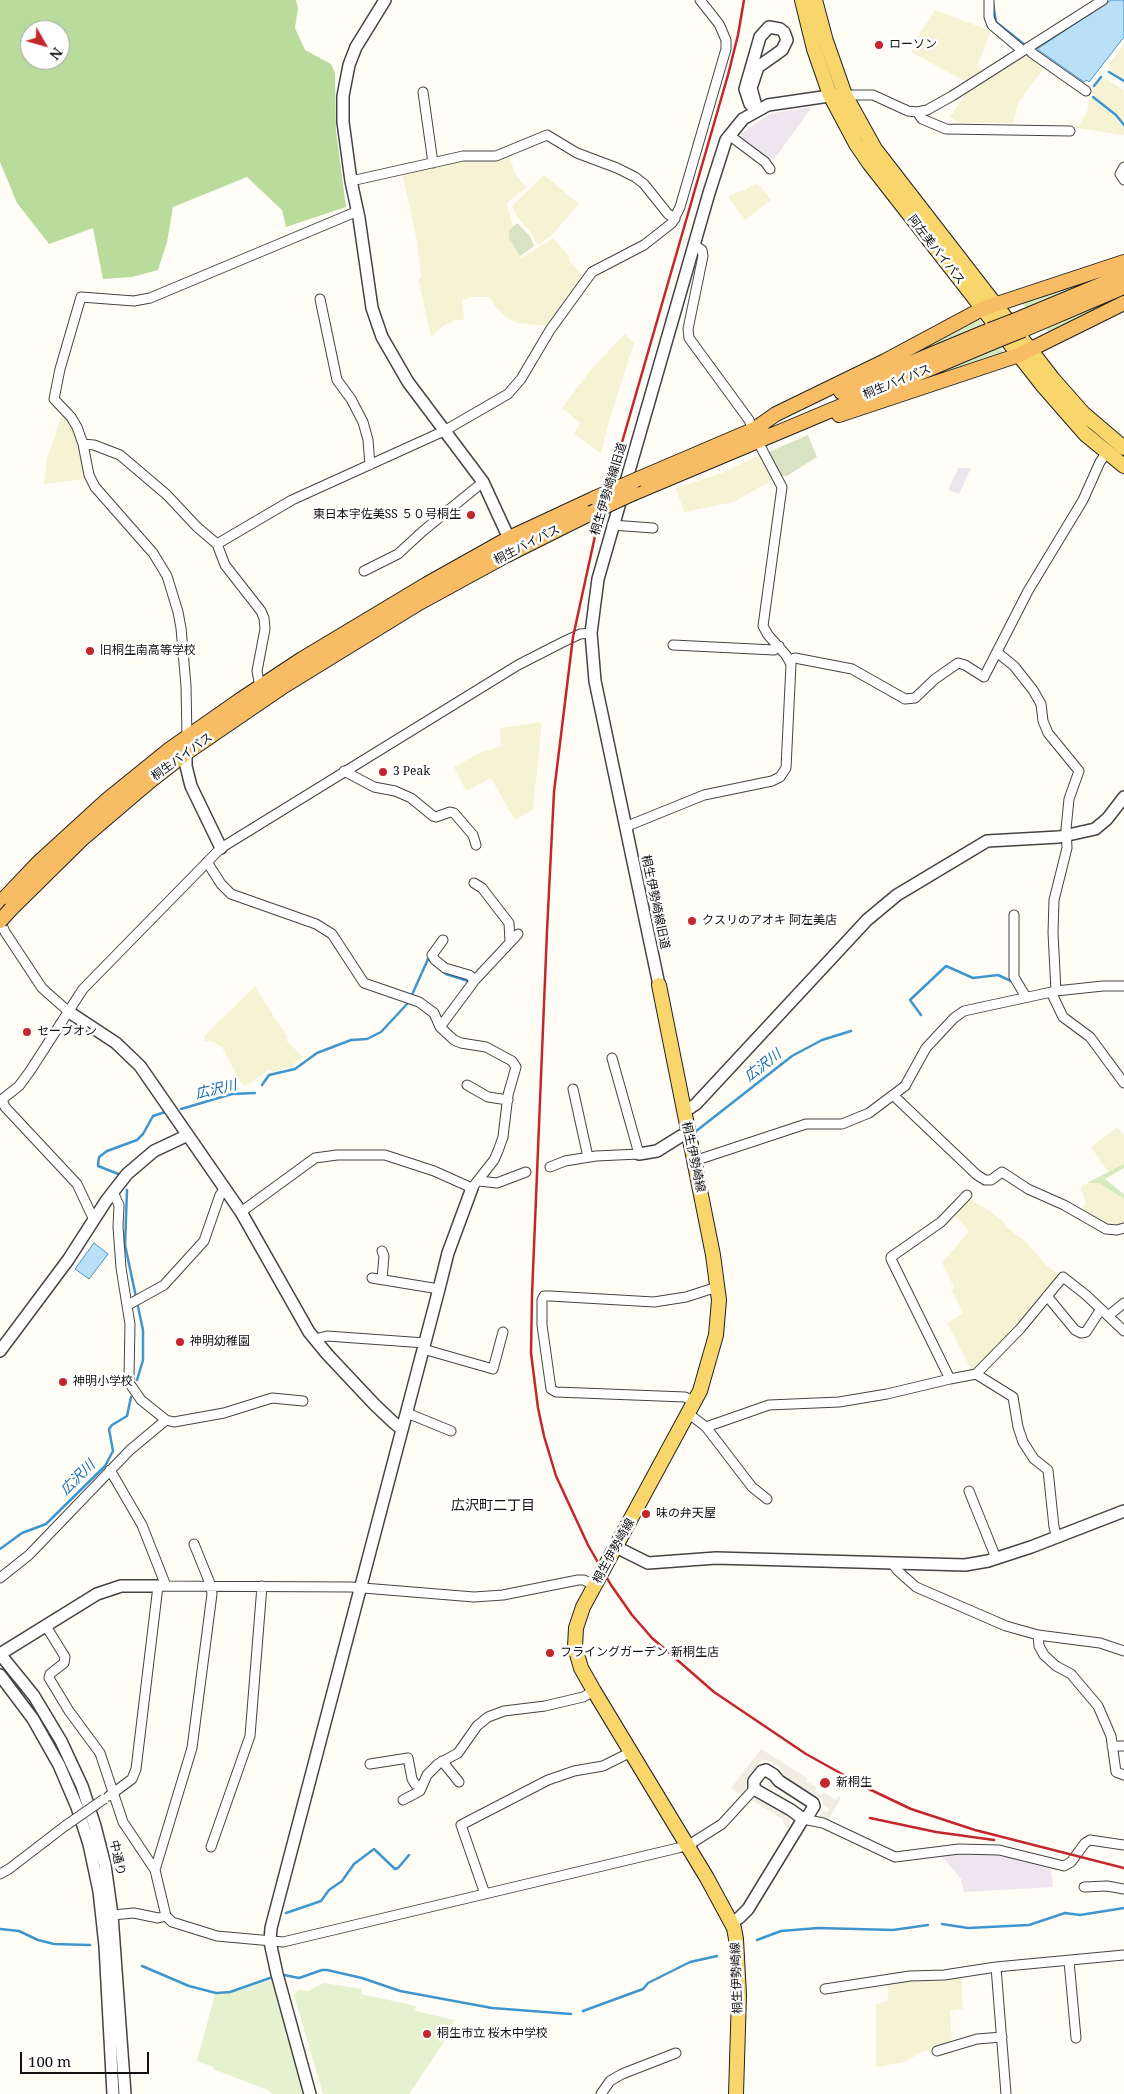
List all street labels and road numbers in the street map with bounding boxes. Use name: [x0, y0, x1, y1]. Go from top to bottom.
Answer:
street label: 阿左美バイパス: [904, 212, 968, 288]
street label: 桐生バイパス: [861, 362, 933, 402]
street label: 桐生伊勢崎線旧道: [588, 441, 630, 537]
street label: 桐生バイパス: [492, 522, 562, 568]
street label: 桐生バイパス: [149, 730, 215, 784]
street label: 桐生伊勢崎線旧道: [638, 854, 672, 950]
street label: 桐生伊勢崎線: [678, 1120, 708, 1194]
street label: 桐生伊勢崎線: [590, 1516, 638, 1586]
street label: 中通り: [106, 1839, 128, 1877]
street label: 桐生伊勢崎線: [729, 1942, 745, 2014]

